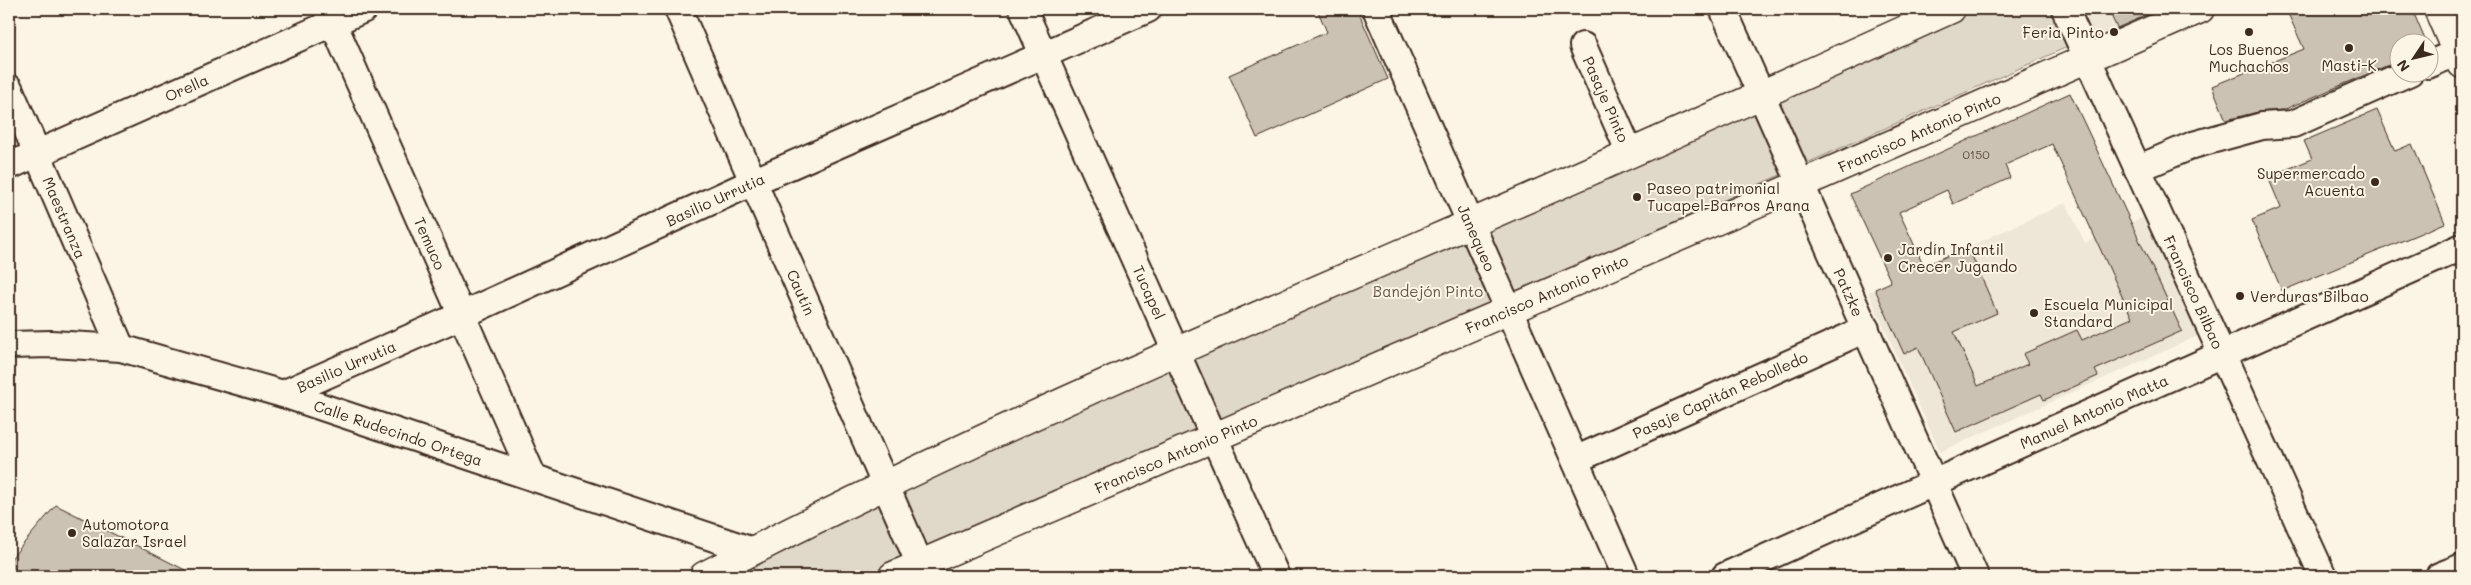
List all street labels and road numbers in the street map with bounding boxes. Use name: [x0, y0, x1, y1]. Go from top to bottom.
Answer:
street label: Pasaje Pinto: [1579, 53, 1634, 145]
street label: Orella: [162, 69, 211, 106]
street label: Francisco Antonio Pinto: [1835, 88, 2004, 177]
street label: Basilio Urrutia: [663, 168, 768, 231]
street label: Maestranza: [38, 173, 91, 262]
street label: Janequeo: [1453, 201, 1500, 274]
street label: Temuco: [410, 214, 451, 273]
street label: Francisco Bilbao: [2159, 232, 2228, 352]
street label: Francisco Antonio Pinto: [1462, 250, 1631, 338]
street label: Tucapel: [1129, 262, 1170, 322]
street label: Patzke: [1829, 265, 1868, 320]
street label: Cautín: [783, 266, 820, 318]
street label: Basilio Urrutia: [293, 335, 399, 397]
street label: Pasaje Capitán Rebolledo: [1629, 347, 1811, 443]
street label: Manuel Antonio Matta: [2017, 369, 2171, 453]
street label: Calle Rudecindo Ortega: [311, 395, 485, 470]
street label: Francisco Antonio Pinto: [1091, 410, 1260, 498]

